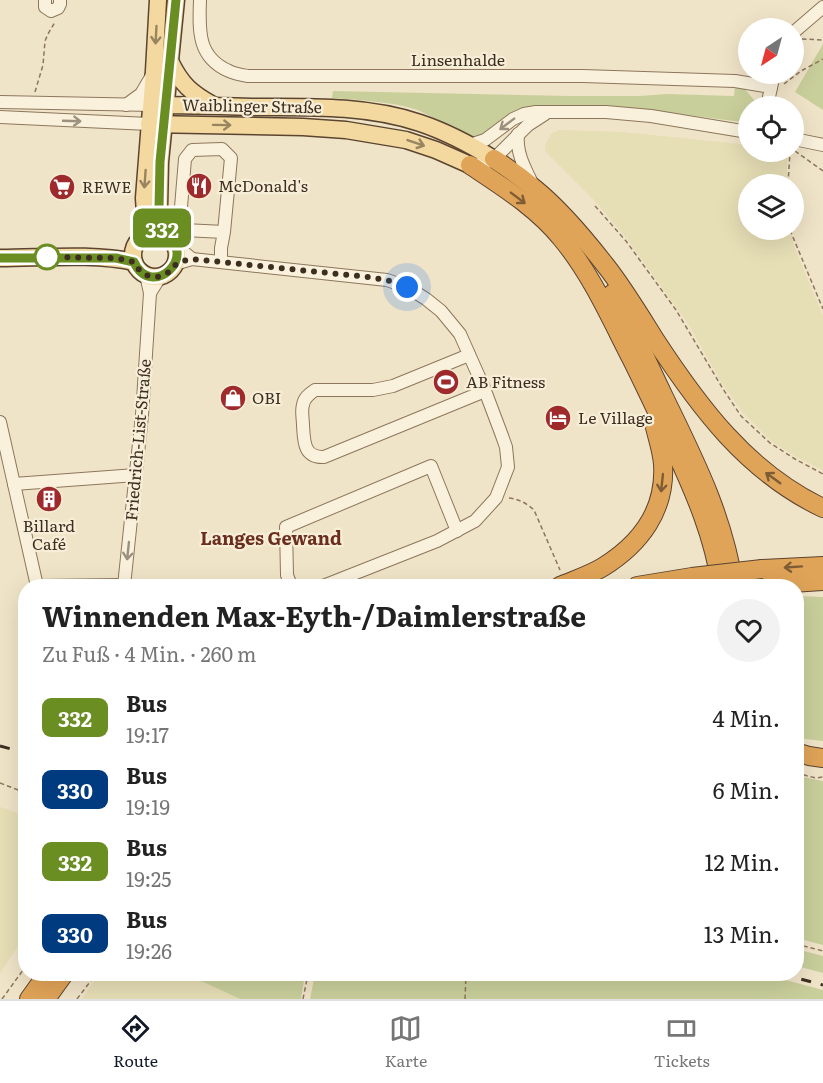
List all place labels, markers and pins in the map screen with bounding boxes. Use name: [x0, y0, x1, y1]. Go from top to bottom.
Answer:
restaurant icon: McDonald's: [184, 171, 214, 201]
supermarket icon: REWE: [47, 172, 77, 202]
place label: McDonald's: [218, 173, 308, 197]
place label: REWE: [82, 174, 131, 198]
unlabelled marker: [34, 244, 60, 270]
sports icon: AB Fitness: [431, 367, 461, 397]
place label: AB Fitness: [466, 369, 545, 393]
shop icon: OBI: [218, 383, 248, 413]
place label: OBI: [252, 385, 281, 409]
hotel icon: Le Village: [543, 403, 573, 433]
place label: Le Village: [578, 405, 653, 429]
building icon: Billard Café: [34, 484, 64, 514]
place label: Billard Café: [23, 513, 75, 555]

